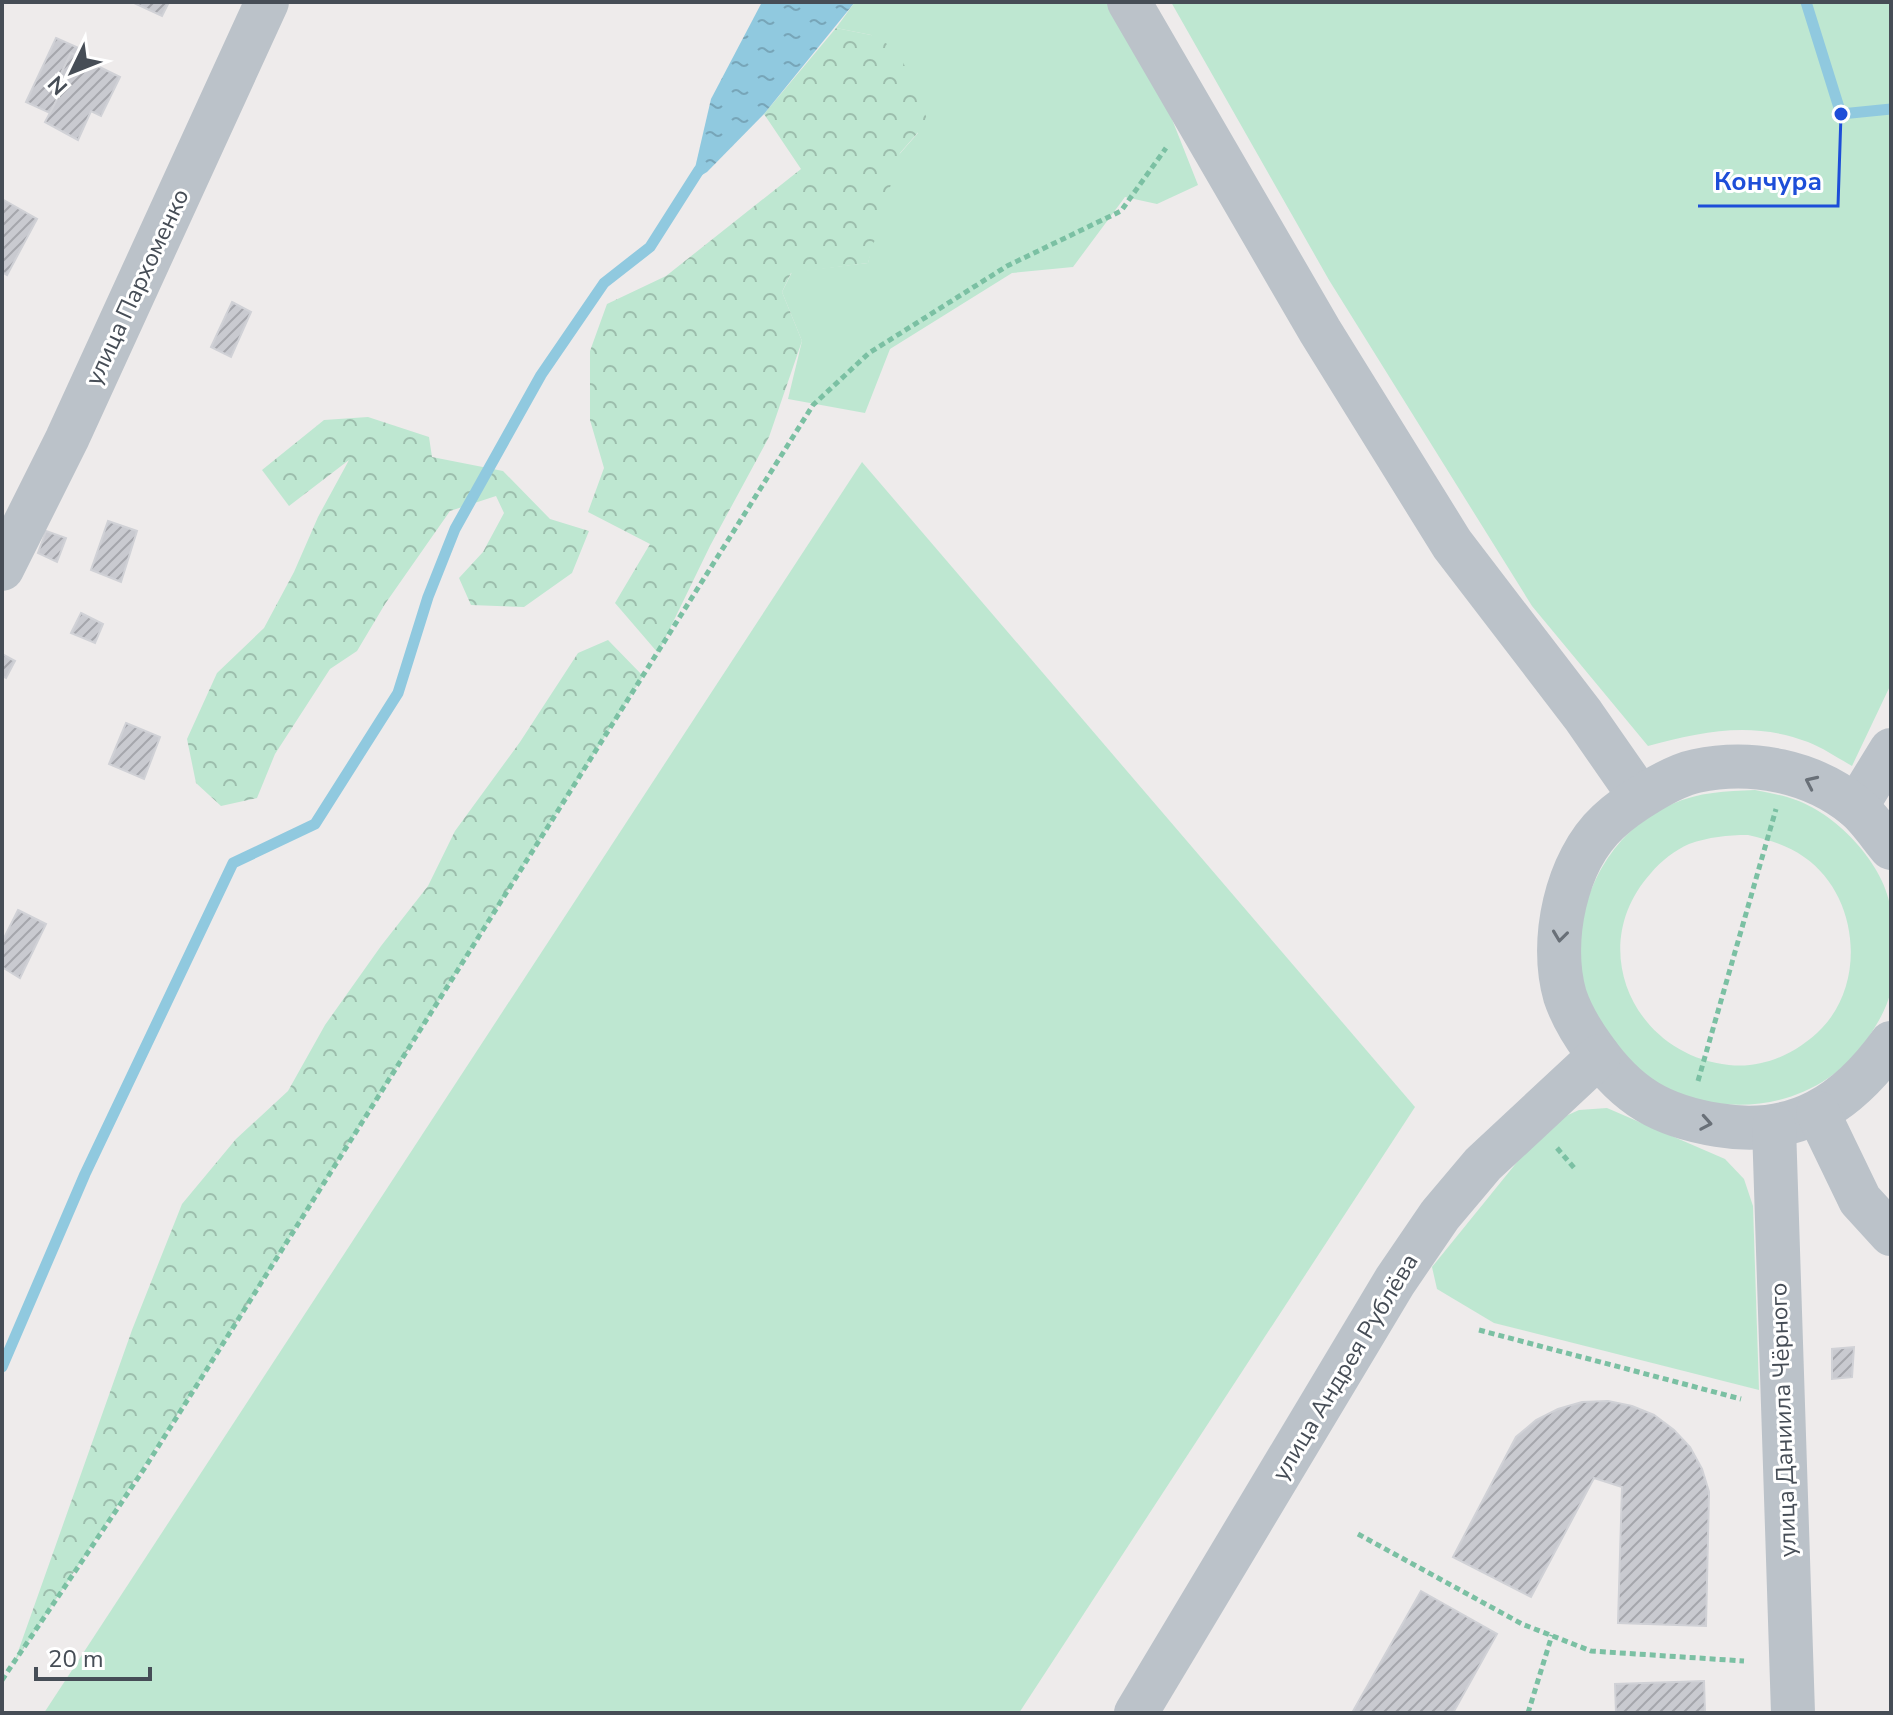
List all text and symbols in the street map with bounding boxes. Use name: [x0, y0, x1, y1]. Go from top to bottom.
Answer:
north arrow: [32, 32, 112, 112]
text: N: [42, 69, 75, 101]
callout: Кончура: [1698, 156, 1838, 206]
text: Кончура: [1714, 164, 1822, 199]
street label: улица Пархоменко: [77, 183, 197, 391]
one-way arrow: [1804, 776, 1819, 792]
one-way arrow: [1551, 930, 1568, 943]
one-way arrow: [1699, 1114, 1713, 1131]
street label: улица Андрея Рублёва: [1265, 1248, 1425, 1486]
street label: улица Даниила Чёрного: [1762, 1282, 1804, 1558]
scale bar: [36, 1631, 150, 1681]
text: 20 m: [48, 1643, 104, 1675]

